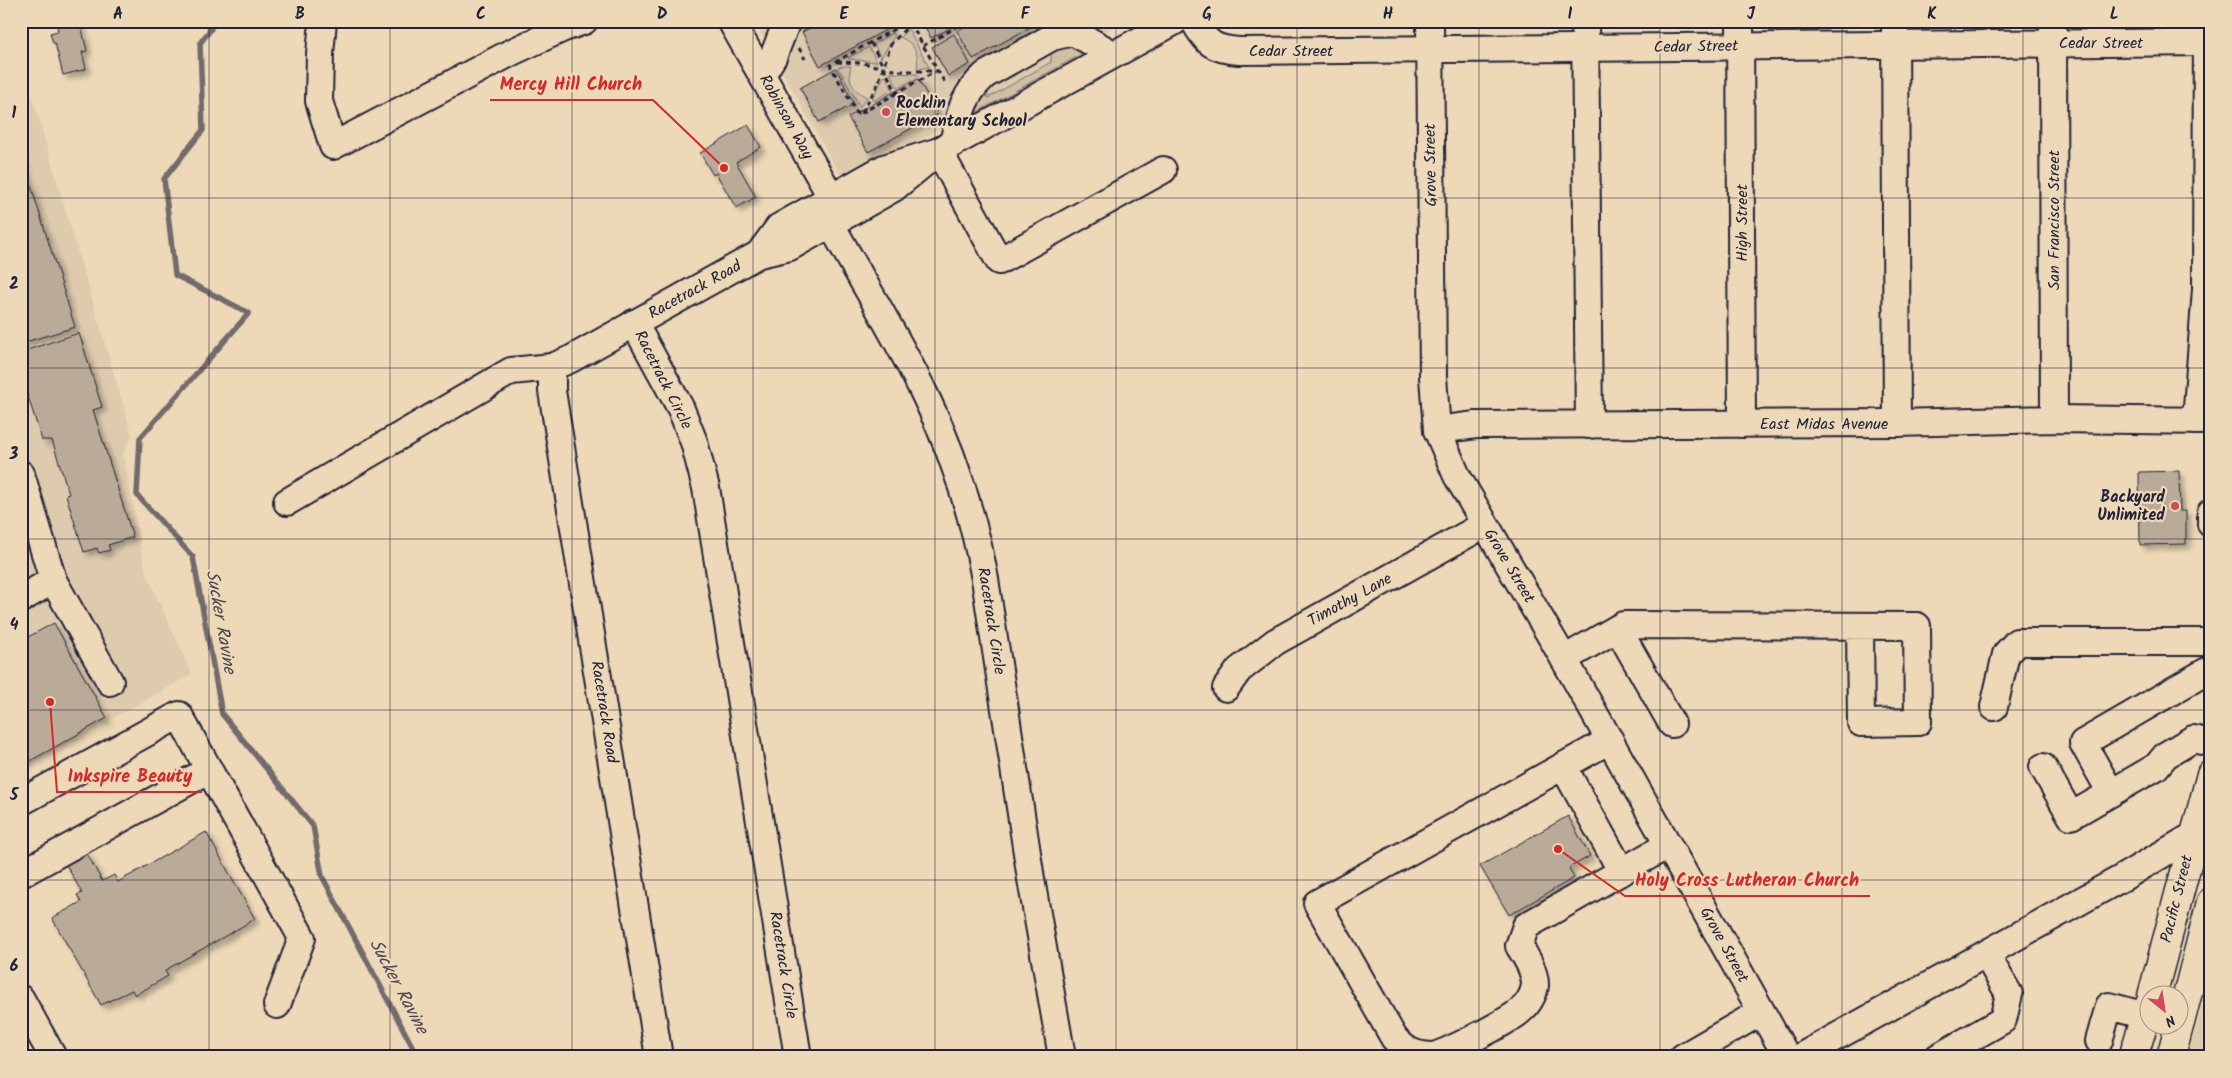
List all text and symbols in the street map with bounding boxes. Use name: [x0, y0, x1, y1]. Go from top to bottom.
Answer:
text: A: [113, 2, 123, 27]
text: B: [295, 2, 305, 27]
text: C: [476, 2, 486, 27]
text: D: [657, 2, 668, 27]
text: E: [840, 2, 850, 27]
text: F: [1021, 2, 1031, 27]
text: G: [1202, 2, 1212, 27]
text: H: [1383, 2, 1393, 27]
text: I: [1568, 2, 1573, 27]
text: J: [1747, 2, 1756, 27]
text: K: [1927, 2, 1937, 27]
text: L: [2110, 2, 2118, 27]
street label: Cedar Street: [2059, 31, 2144, 56]
street label: Cedar Street: [1654, 34, 1739, 60]
street label: Cedar Street: [1249, 39, 1334, 64]
callout: Mercy Hill Church: [490, 67, 653, 100]
street label: Robinson Way: [752, 70, 820, 165]
text: Mercy Hill Church: [500, 71, 642, 100]
place label: Rocklin Elementary School: [896, 91, 1028, 134]
text: 1: [12, 101, 17, 126]
marker: Rocklin Elementary School: [880, 106, 892, 118]
street label: Grove Street: [1418, 122, 1444, 207]
street label: San Francisco Street: [2042, 149, 2067, 290]
street label: High Street: [1730, 183, 1755, 262]
street label: Racetrack Road: [644, 254, 747, 326]
text: 2: [9, 272, 19, 297]
street label: Racetrack Circle: [627, 326, 699, 434]
street label: East Midas Avenue: [1760, 412, 1888, 437]
text: 3: [9, 442, 19, 467]
place label: Backyard Unlimited: [2097, 485, 2165, 528]
marker: Backyard Unlimited: [2169, 500, 2181, 512]
street label: Grove Street: [1477, 524, 1542, 609]
street label: Racetrack Circle: [970, 566, 1012, 676]
street label: Timothy Lane: [1303, 567, 1397, 633]
water label: Sucker Ravine: [197, 568, 244, 678]
text: 4: [10, 613, 19, 638]
street label: Racetrack Road: [584, 659, 625, 766]
callout: Inkspire Beauty: [57, 759, 202, 792]
text: Inkspire Beauty: [68, 763, 193, 792]
text: 5: [9, 783, 20, 808]
street label: Pacific Street: [2154, 852, 2200, 946]
callout: Holy Cross Lutheran Church: [1625, 863, 1870, 896]
text: Holy Cross Lutheran Church: [1635, 867, 1859, 896]
street label: Grove Street: [1693, 903, 1756, 988]
street label: Racetrack Circle: [762, 910, 804, 1020]
water label: Sucker Ravine: [361, 934, 436, 1042]
text: 6: [10, 954, 19, 979]
north arrow: [2140, 986, 2190, 1036]
text: N: [2161, 1009, 2179, 1032]

